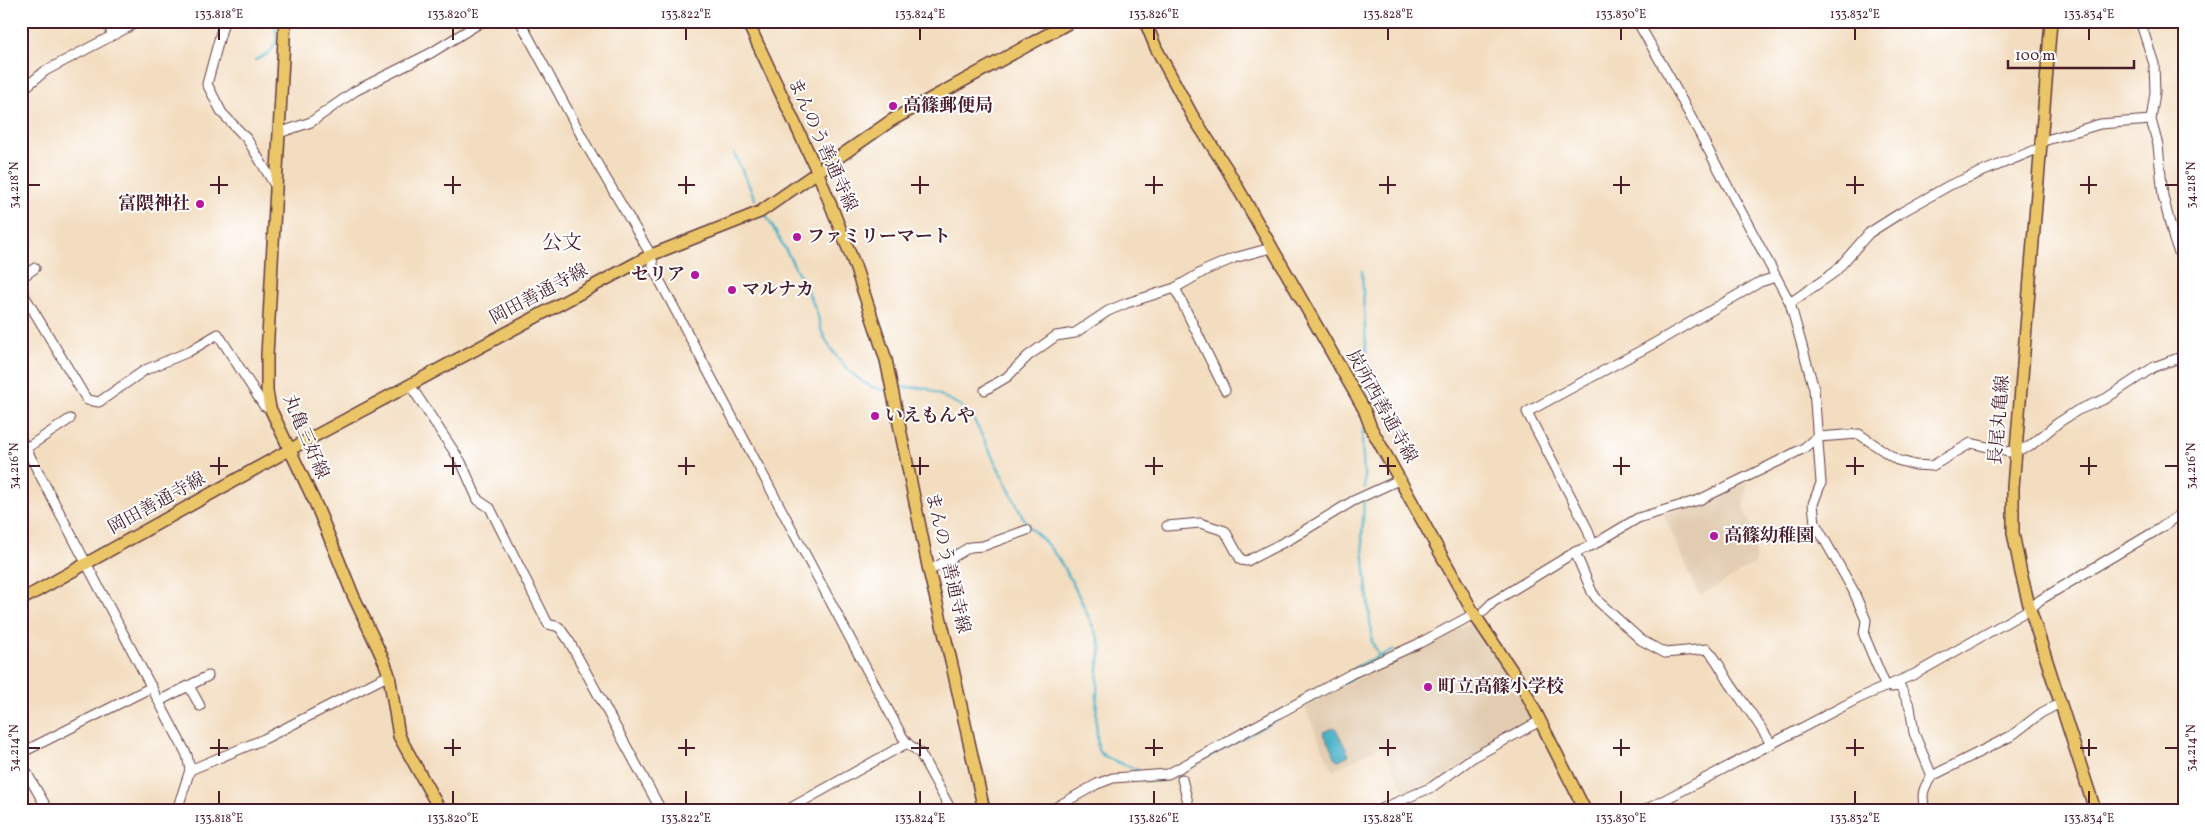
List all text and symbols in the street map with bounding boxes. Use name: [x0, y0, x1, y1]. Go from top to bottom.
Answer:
text: 133.818°E: [195, 7, 243, 23]
text: 133.820°E: [428, 7, 478, 23]
text: 133.822°E: [661, 7, 711, 23]
text: 133.824°E: [895, 7, 945, 23]
text: 133.826°E: [1129, 7, 1179, 23]
text: 133.828°E: [1363, 7, 1413, 23]
text: 133.830°E: [1596, 7, 1646, 23]
text: 133.832°E: [1830, 7, 1880, 23]
text: 133.834°E: [2064, 7, 2114, 23]
scale bar: [2008, 38, 2134, 70]
text: 100 m: [2015, 46, 2055, 67]
street label: まんのう善通寺線: [781, 74, 863, 216]
place label: 高篠郵便局: [903, 94, 993, 119]
marker: 高篠郵便局: [887, 100, 899, 112]
text: 34.218°N: [7, 162, 23, 208]
text: 34.218°N: [2184, 162, 2200, 208]
place label: 富隈神社: [118, 192, 190, 217]
marker: 富隈神社: [194, 198, 206, 210]
place label: ファミリーマート: [807, 225, 951, 250]
district label: 公文: [542, 230, 582, 258]
marker: ファミリーマート: [791, 231, 803, 243]
street label: 岡田善通寺線: [485, 259, 593, 331]
place label: セリア: [631, 263, 685, 288]
marker: セリア: [689, 269, 701, 281]
place label: マルナカ: [742, 278, 814, 303]
marker: マルナカ: [726, 284, 738, 296]
street label: 炭所西善通寺線: [1340, 346, 1422, 468]
street label: 長尾丸亀線: [1984, 374, 2016, 466]
street label: 丸亀三好線: [276, 391, 334, 483]
place label: いえもんや: [885, 404, 975, 429]
marker: いえもんや: [869, 410, 881, 422]
text: 34.216°N: [7, 443, 23, 489]
text: 34.216°N: [2184, 443, 2200, 489]
street label: 岡田善通寺線: [104, 467, 210, 541]
street label: まんのう善通寺線: [919, 490, 975, 636]
place label: 高篠幼稚園: [1724, 524, 1814, 549]
marker: 高篠幼稚園: [1708, 530, 1720, 542]
place label: 町立高篠小学校: [1438, 675, 1564, 700]
marker: 町立高篠小学校: [1422, 681, 1434, 693]
text: 34.214°N: [7, 724, 23, 772]
text: 34.214°N: [2184, 724, 2200, 772]
text: 133.818°E: [195, 811, 243, 827]
text: 133.820°E: [428, 811, 478, 827]
text: 133.822°E: [661, 811, 711, 827]
text: 133.824°E: [895, 811, 945, 827]
text: 133.826°E: [1129, 811, 1179, 827]
text: 133.828°E: [1363, 811, 1413, 827]
text: 133.830°E: [1596, 811, 1646, 827]
text: 133.832°E: [1830, 811, 1880, 827]
text: 133.834°E: [2064, 811, 2114, 827]

